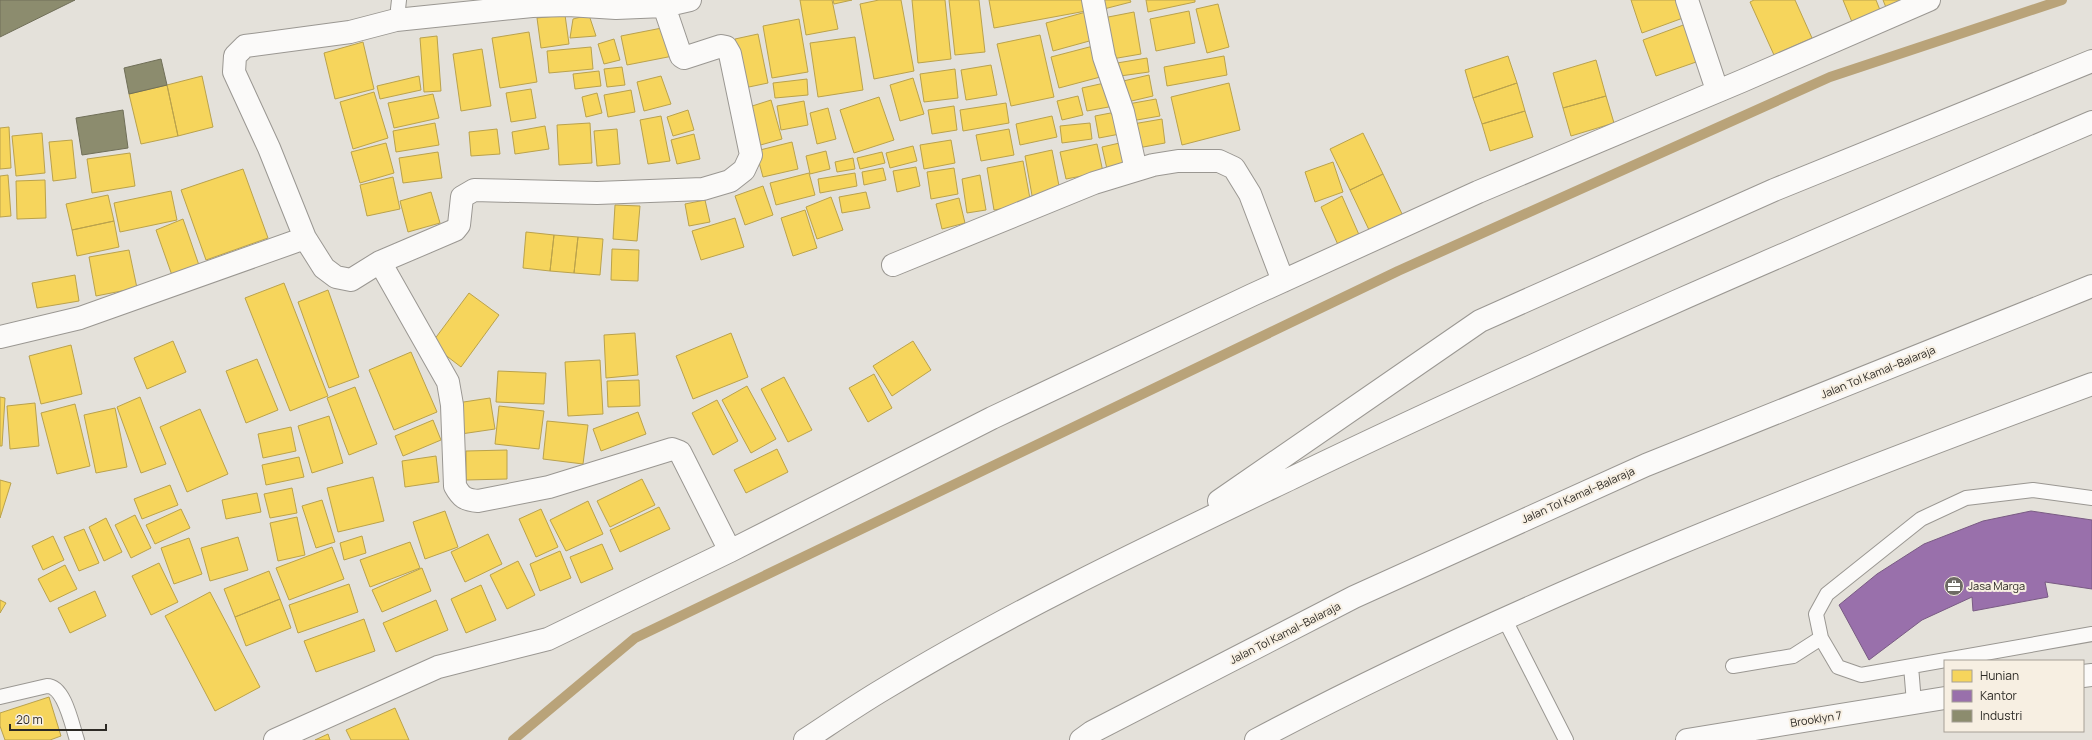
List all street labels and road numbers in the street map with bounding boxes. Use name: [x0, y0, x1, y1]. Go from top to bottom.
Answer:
street label: Jalan Tol Kamal–Balaraja: [1818, 342, 1937, 401]
street label: Jalan Tol Kamal–Balaraja: [1519, 463, 1637, 526]
street label: Jalan Tol Kamal–Balaraja: [1227, 598, 1343, 667]
street label: Brooklyn 7: [1789, 707, 1843, 730]

